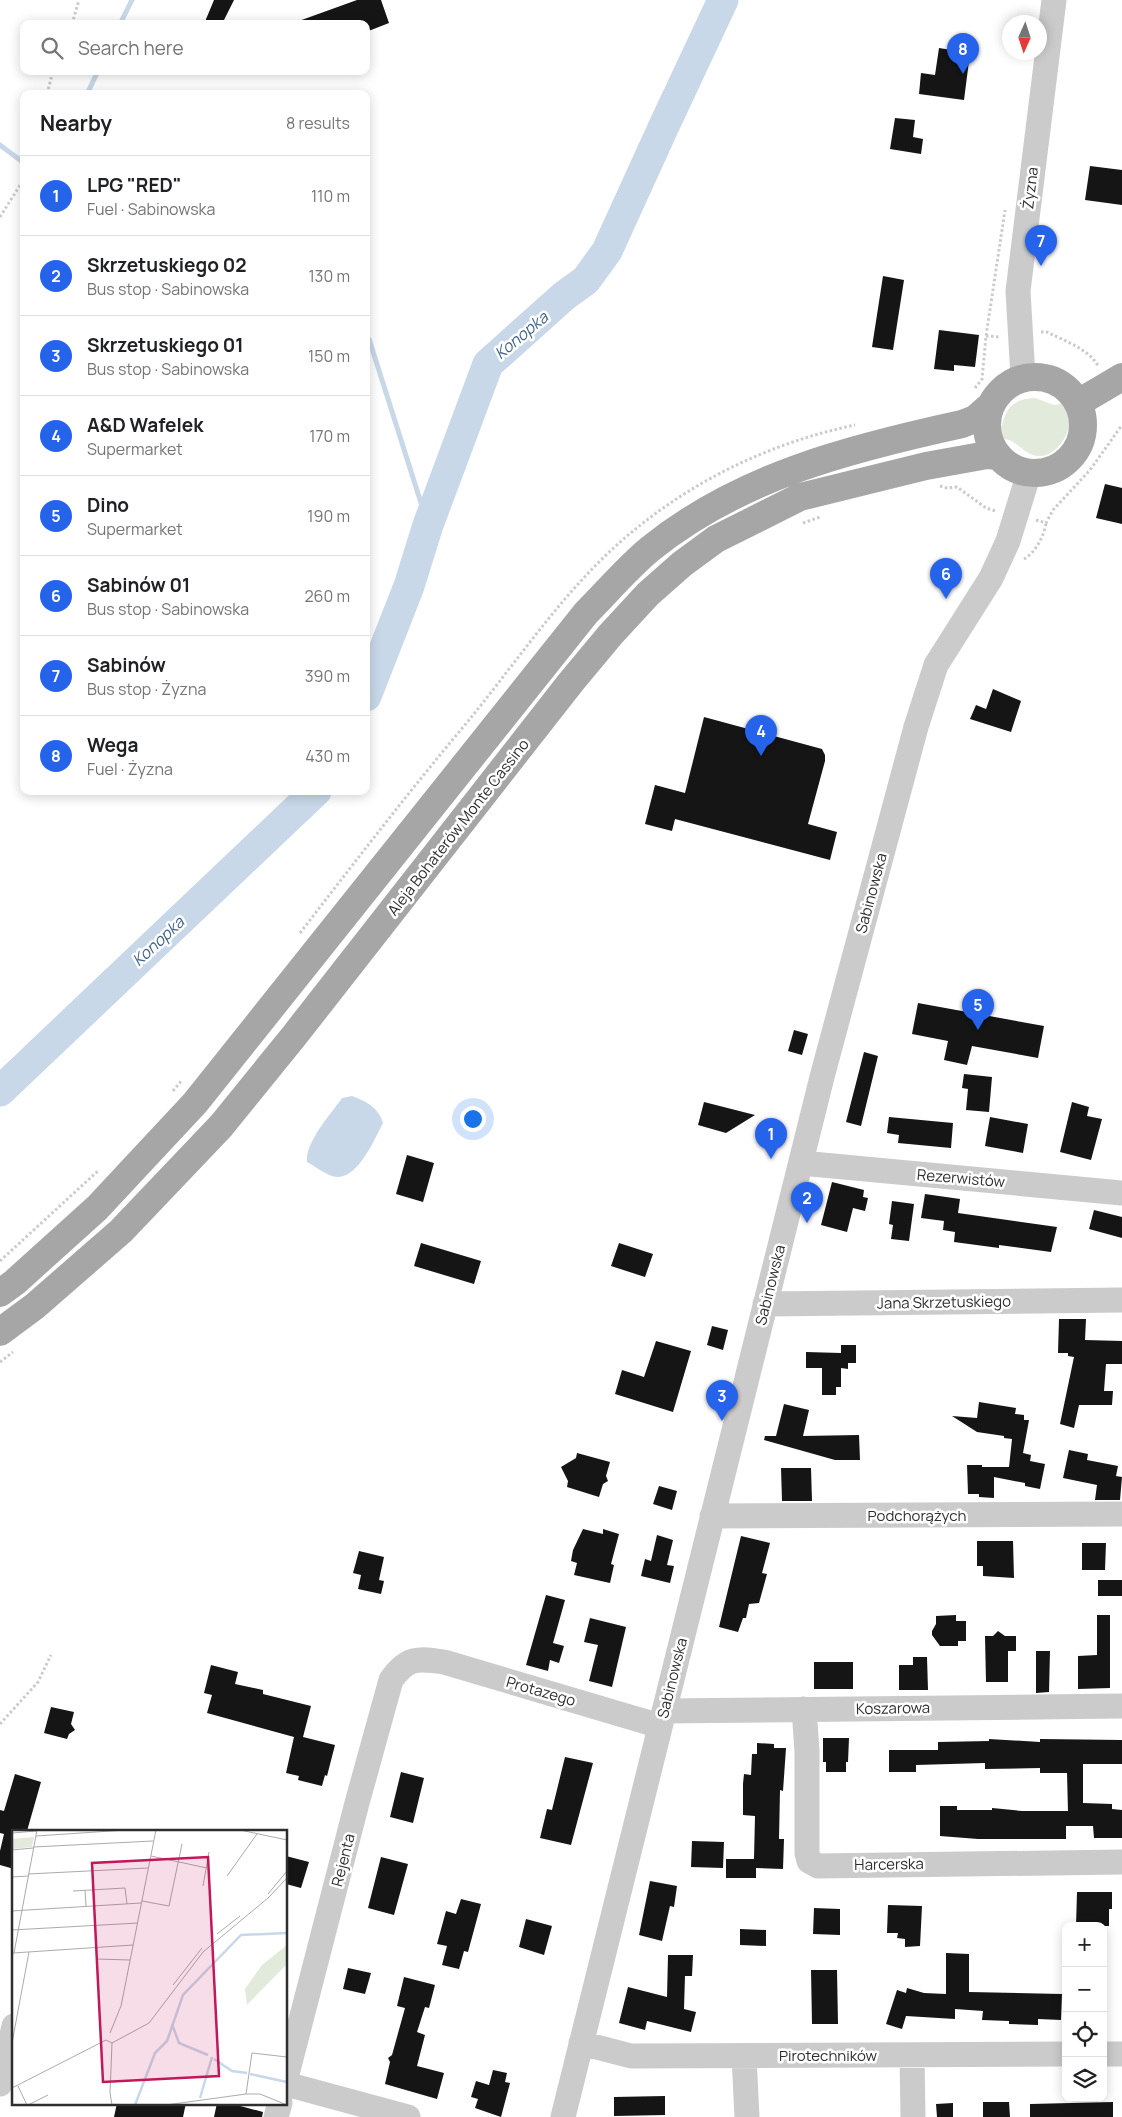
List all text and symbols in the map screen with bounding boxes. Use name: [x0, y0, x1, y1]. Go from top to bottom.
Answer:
north arrow: [1002, 15, 1047, 60]
search box: [20, 20, 370, 75]
pin: 8: [947, 33, 979, 74]
icon: search: [38, 34, 66, 62]
text: Search here: [78, 35, 184, 61]
text: Nearby: [40, 109, 112, 137]
text: 8 results: [286, 112, 350, 134]
street label: Żyzna: [1017, 166, 1043, 210]
text: LPG "RED": [87, 172, 182, 198]
text: 1: [52, 185, 60, 207]
text: 110 m: [311, 185, 350, 207]
text: Fuel · Sabinowska: [87, 198, 215, 220]
pin: 7: [1025, 225, 1057, 266]
text: Skrzetuskiego 02: [87, 252, 247, 278]
text: 2: [51, 265, 61, 287]
text: 130 m: [308, 265, 350, 287]
text: Bus stop · Sabinowska: [87, 278, 249, 300]
water label: Konopka: [490, 305, 553, 364]
text: Skrzetuskiego 01: [87, 332, 244, 358]
text: 3: [51, 345, 61, 367]
text: 150 m: [308, 345, 350, 367]
text: Bus stop · Sabinowska: [87, 358, 249, 380]
text: A&D Wafelek: [87, 412, 203, 438]
text: 4: [51, 425, 61, 447]
text: 170 m: [309, 425, 350, 447]
text: Supermarket: [87, 438, 183, 460]
text: Dino: [87, 492, 129, 518]
text: 5: [51, 505, 61, 527]
text: 190 m: [307, 505, 350, 527]
text: Supermarket: [87, 518, 183, 540]
pin: 6: [930, 558, 962, 599]
text: Sabinów 01: [87, 572, 190, 598]
text: 6: [51, 585, 61, 607]
text: 260 m: [304, 585, 350, 607]
text: Bus stop · Sabinowska: [87, 598, 249, 620]
text: Sabinów: [87, 652, 166, 678]
text: 7: [52, 665, 60, 687]
text: 390 m: [305, 665, 350, 687]
text: Bus stop · Żyzna: [87, 678, 207, 700]
pin: 4: [745, 715, 777, 756]
text: Wega: [87, 732, 138, 758]
street label: Aleja Bohaterów Monte Cassino: [382, 734, 534, 920]
text: 8: [51, 745, 61, 767]
text: 430 m: [305, 745, 350, 767]
text: Fuel · Żyzna: [87, 758, 173, 780]
street label: Sabinowska: [850, 851, 892, 935]
water label: Konopka: [127, 911, 190, 971]
pin: 5: [962, 989, 994, 1030]
your location: [460, 1106, 486, 1132]
pin: 1: [755, 1118, 787, 1159]
street label: Rezerwistów: [916, 1164, 1006, 1192]
pin: 2: [791, 1182, 823, 1223]
street label: Sabinowska: [750, 1243, 790, 1327]
street label: Jana Skrzetuskiego: [877, 1290, 1011, 1314]
pin: 3: [706, 1380, 738, 1421]
street label: Podchorążych: [868, 1505, 966, 1526]
street label: Sabinowska: [652, 1636, 692, 1720]
street label: Protazego: [504, 1671, 578, 1711]
street label: Koszarowa: [856, 1697, 930, 1719]
inset map: [12, 1830, 288, 2104]
street label: Rejenta: [326, 1831, 360, 1889]
street label: Harcerska: [854, 1853, 924, 1875]
map controls: [1062, 1922, 1107, 2102]
button: +: [1062, 1922, 1107, 1967]
button: −: [1062, 1967, 1107, 2012]
button: locate: [1062, 2012, 1107, 2057]
street label: Pirotechników: [779, 2045, 878, 2066]
button: layers: [1062, 2057, 1107, 2102]

